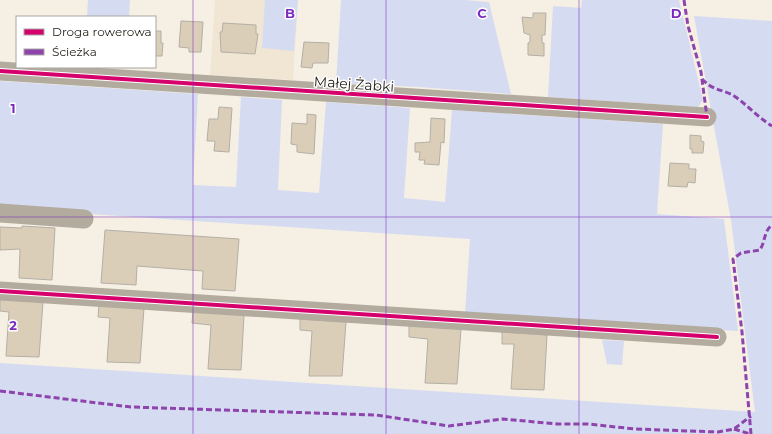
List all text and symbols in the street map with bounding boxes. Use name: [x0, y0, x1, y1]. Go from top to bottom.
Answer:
text: B: [285, 5, 295, 21]
text: C: [477, 5, 487, 21]
text: D: [671, 5, 682, 21]
legend: [16, 16, 156, 68]
text: Droga rowerowa: [52, 24, 152, 39]
text: Ścieżka: [52, 44, 97, 59]
street label: Małej Żabki: [313, 72, 395, 96]
text: 1: [10, 100, 16, 116]
text: 2: [9, 317, 17, 333]

